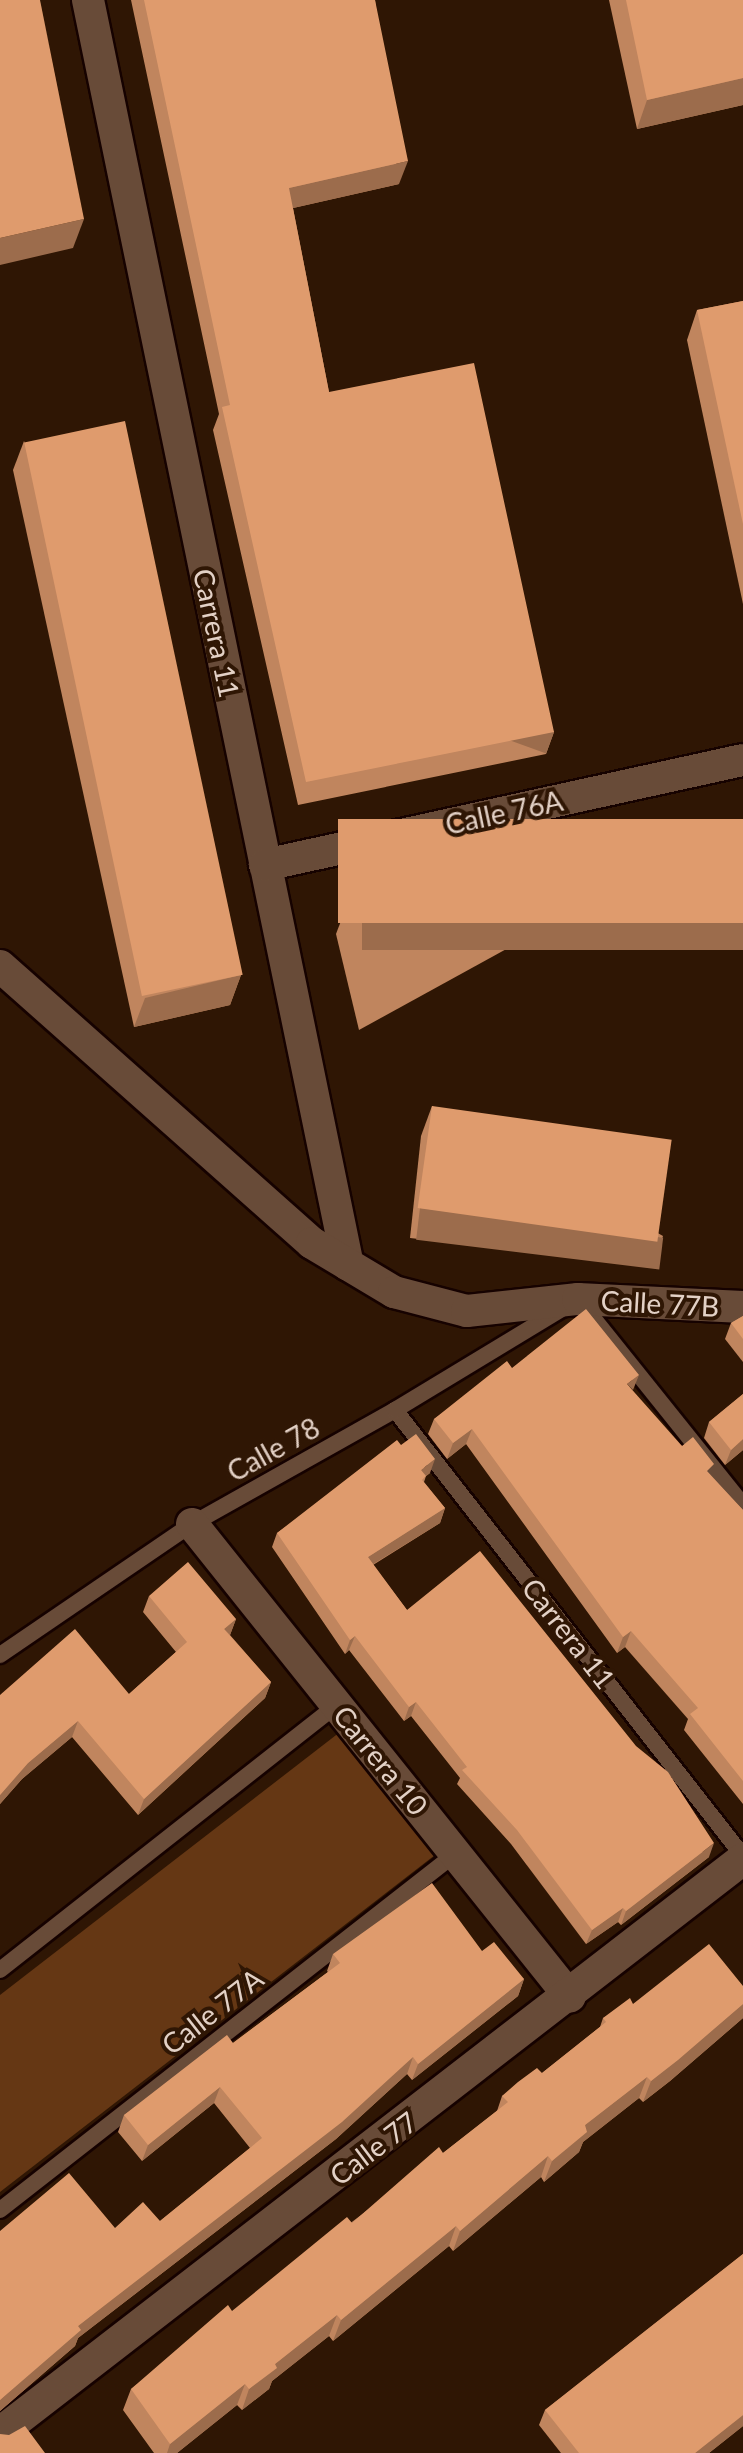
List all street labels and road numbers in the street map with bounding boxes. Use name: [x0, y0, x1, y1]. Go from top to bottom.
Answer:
street label: Carrera 11: [187, 566, 247, 700]
street label: Calle 76A: [442, 783, 566, 841]
street label: Calle 77B: [600, 1283, 720, 1323]
street label: Calle 78: [221, 1410, 325, 1488]
street label: Carrera 11: [516, 1571, 622, 1695]
street label: Carrera 10: [327, 1699, 435, 1821]
street label: Calle 77A: [155, 1961, 269, 2061]
street label: Calle 77: [323, 2104, 423, 2192]

